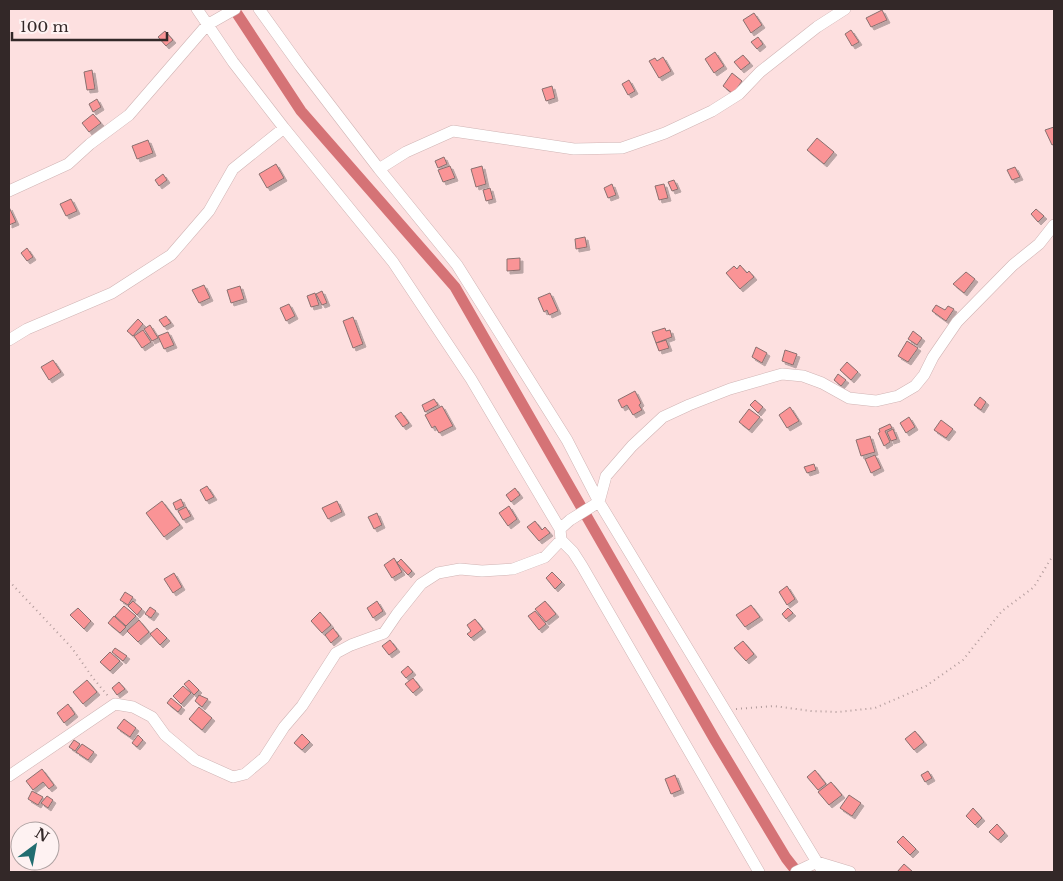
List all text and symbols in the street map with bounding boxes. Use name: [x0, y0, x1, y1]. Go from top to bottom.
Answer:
scale bar: [12, 10, 168, 42]
text: 100 m: [20, 17, 69, 36]
north arrow: [10, 821, 60, 871]
text: N: [32, 824, 52, 846]

